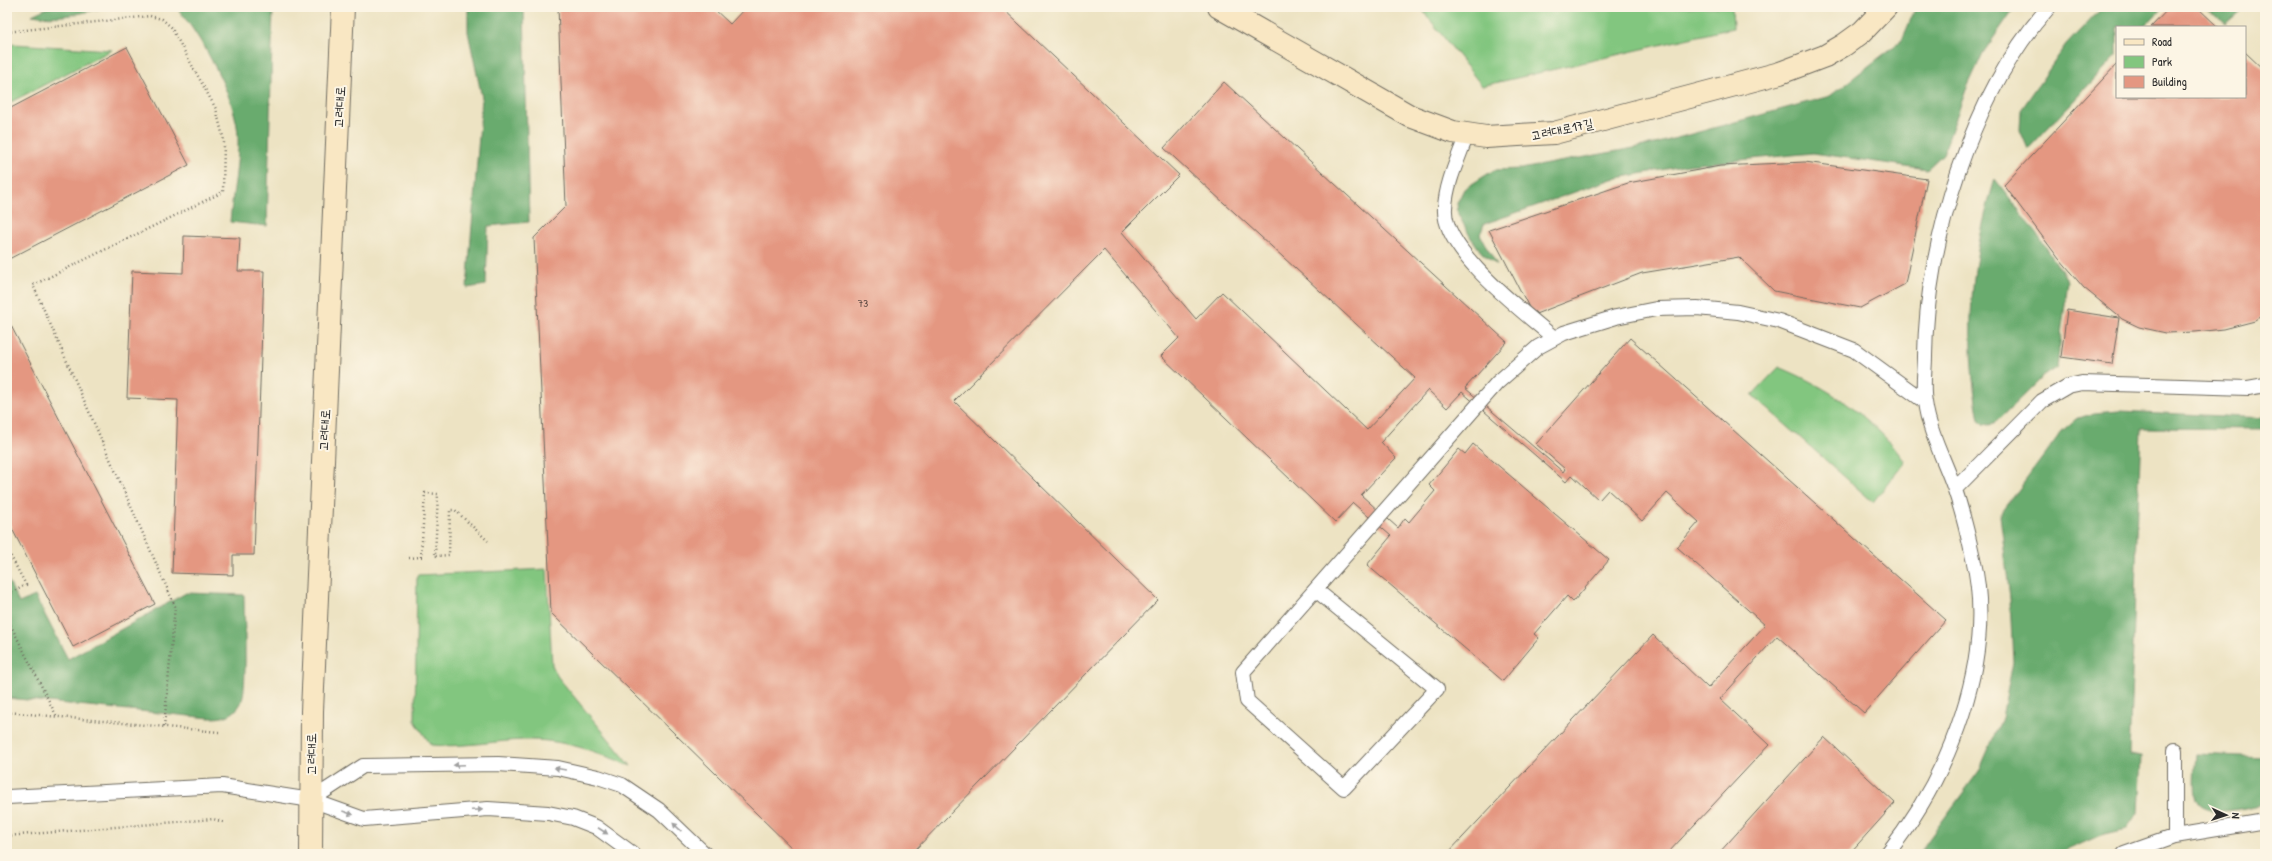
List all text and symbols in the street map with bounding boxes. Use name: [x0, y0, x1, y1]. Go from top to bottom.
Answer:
legend: [2116, 26, 2246, 98]
text: Road: [2152, 33, 2172, 50]
text: Park: [2152, 53, 2172, 70]
text: Building: [2152, 73, 2187, 90]
street label: 고려대로: [329, 86, 349, 128]
street label: 고려대로17길: [1529, 114, 1595, 144]
house number: 73: [858, 296, 868, 310]
street label: 고려대로: [314, 409, 334, 451]
street label: 고려대로: [302, 733, 320, 775]
one-way arrow: [452, 762, 465, 768]
one-way arrow: [554, 765, 566, 771]
north arrow: [2206, 795, 2246, 835]
one-way arrow: [471, 806, 483, 813]
one-way arrow: [342, 810, 354, 816]
text: N: [2229, 812, 2243, 819]
one-way arrow: [672, 822, 682, 832]
one-way arrow: [597, 828, 609, 835]

